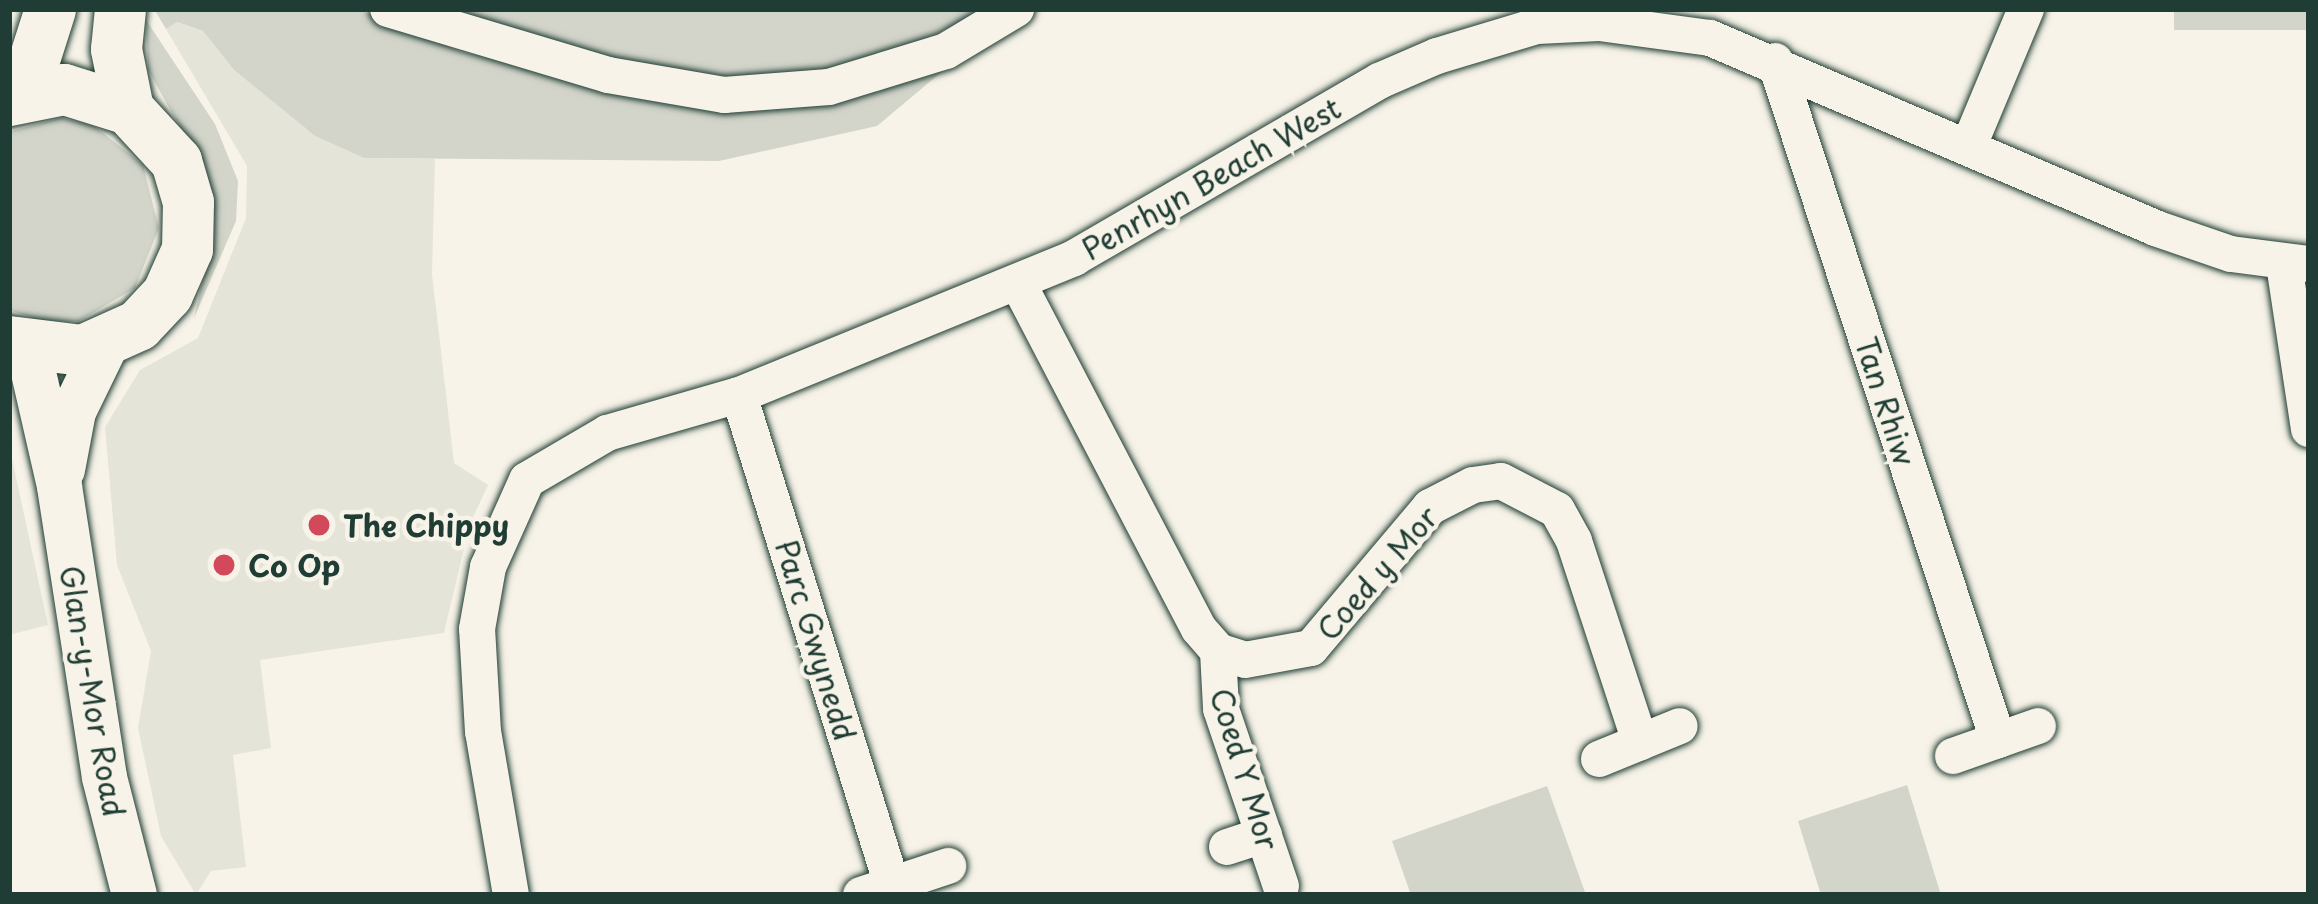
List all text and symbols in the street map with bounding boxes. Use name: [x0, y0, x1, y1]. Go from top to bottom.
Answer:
street label: Penrhyn Beach West: [1074, 88, 1348, 268]
street label: Tan Rhiw: [1848, 332, 1924, 470]
street label: Coed y Mor: [1309, 498, 1445, 648]
place label: The Chippy: [343, 507, 512, 543]
marker: The Chippy: [306, 512, 332, 538]
street label: Parc Gwynedd: [768, 535, 864, 745]
place label: Co Op: [248, 547, 340, 583]
marker: Co Op: [211, 552, 237, 578]
street label: Glan-y-Mor Road: [53, 562, 133, 820]
street label: Coed Y Mor: [1203, 683, 1287, 855]

